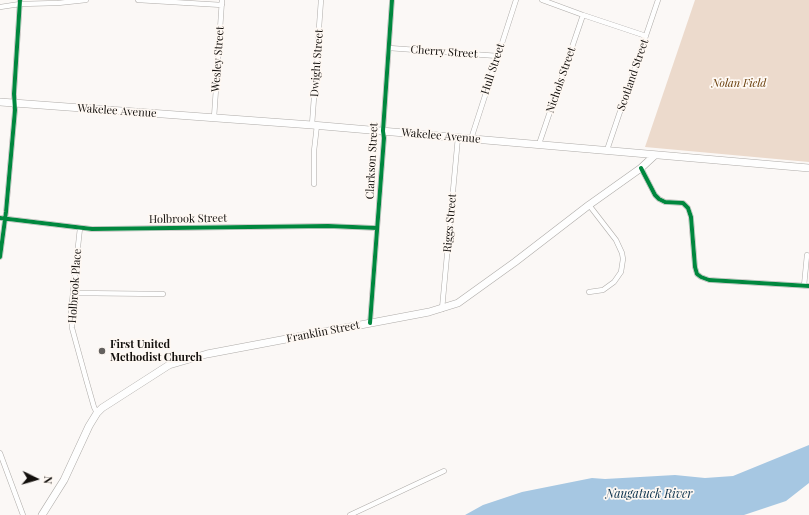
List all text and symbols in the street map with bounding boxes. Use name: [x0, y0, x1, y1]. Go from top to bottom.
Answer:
street label: Wesley Street: [209, 26, 227, 92]
street label: Dwight Street: [308, 29, 326, 97]
street label: Scotland Street: [615, 37, 651, 113]
street label: Hull Street: [479, 42, 507, 96]
street label: Cherry Street: [410, 43, 478, 61]
street label: Nichols Street: [544, 45, 578, 115]
park label: Nolan Field: [712, 77, 766, 91]
street label: Wakelee Avenue: [77, 102, 157, 120]
street label: Clarkson Street: [363, 122, 381, 200]
street label: Wakelee Avenue: [401, 126, 481, 146]
street label: Riggs Street: [441, 193, 459, 253]
street label: Holbrook Street: [149, 212, 227, 226]
street label: Holbrook Place: [66, 248, 84, 324]
street label: Franklin Street: [285, 318, 361, 346]
place label: First United Methodist Church: [110, 338, 202, 364]
marker: First United Methodist Church: [97, 346, 107, 356]
north arrow: [16, 459, 56, 499]
text: N: [41, 475, 56, 485]
water label: Naugatuck River: [606, 487, 692, 501]

